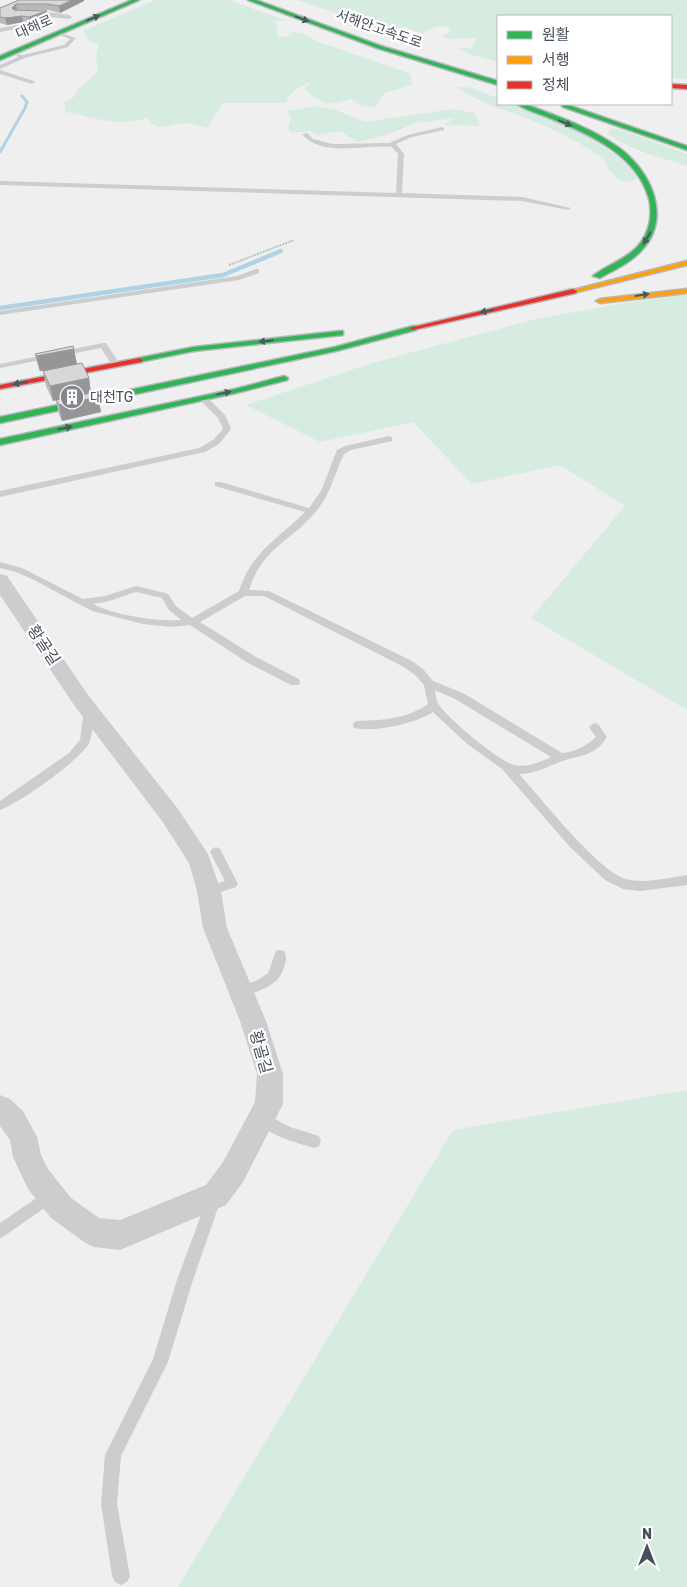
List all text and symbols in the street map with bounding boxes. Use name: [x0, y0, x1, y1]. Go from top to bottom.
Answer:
street label: 서해안고속도로: [334, 6, 424, 52]
street label: 대해로: [13, 11, 55, 43]
one-way arrow: [86, 14, 100, 22]
one-way arrow: [295, 15, 310, 23]
legend: [497, 15, 672, 105]
text: 원활: [542, 26, 570, 44]
text: 서행: [542, 51, 570, 69]
text: 정체: [542, 76, 570, 94]
one-way arrow: [558, 119, 572, 127]
one-way arrow: [642, 231, 651, 244]
one-way arrow: [634, 291, 650, 299]
one-way arrow: [480, 307, 495, 315]
one-way arrow: [258, 337, 274, 345]
one-way arrow: [12, 379, 27, 387]
building icon: 대천TG: [59, 384, 85, 410]
place label: 대천TG: [90, 389, 133, 406]
one-way arrow: [216, 389, 231, 397]
one-way arrow: [57, 424, 72, 432]
street label: 황골길: [24, 621, 64, 669]
street label: 황골길: [246, 1028, 276, 1076]
north arrow: [622, 1522, 672, 1572]
text: N: [642, 1526, 652, 1543]

